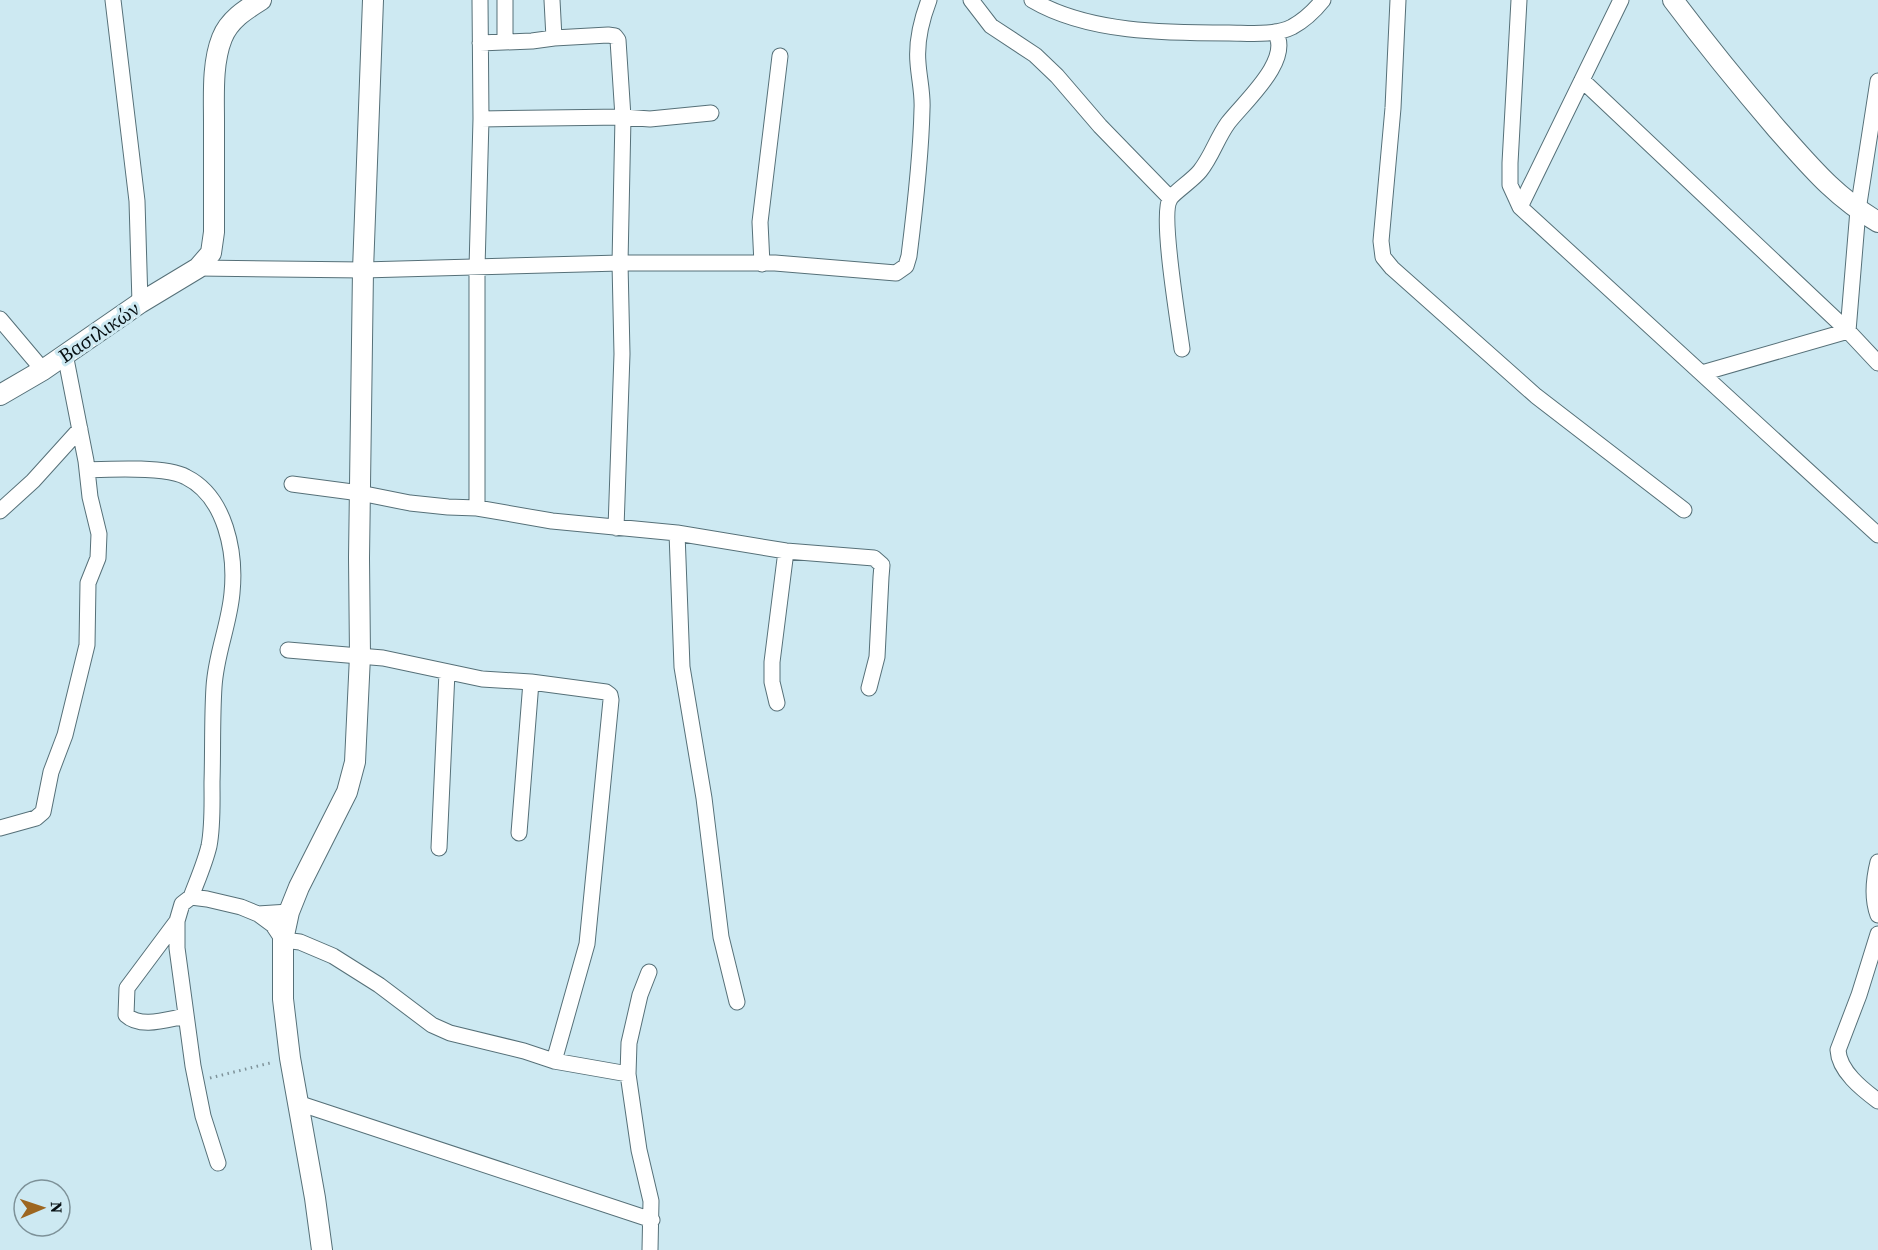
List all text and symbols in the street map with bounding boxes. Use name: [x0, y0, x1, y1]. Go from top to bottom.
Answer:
street label: Βασιλικών: [53, 294, 145, 369]
north arrow: [12, 1178, 72, 1238]
text: N: [46, 1201, 68, 1214]

